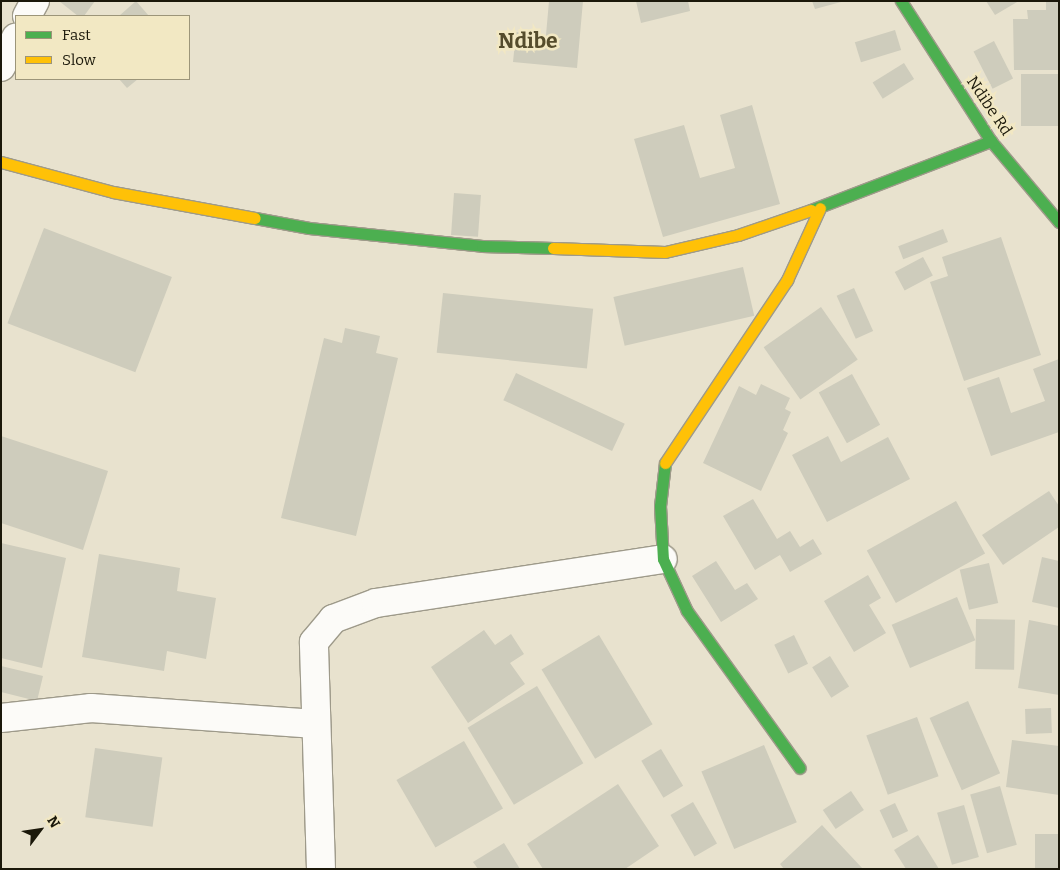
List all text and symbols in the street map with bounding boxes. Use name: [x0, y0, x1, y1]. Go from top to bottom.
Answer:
legend: [15, 15, 190, 80]
text: Fast: [62, 26, 91, 44]
district label: Ndibe: [498, 28, 558, 54]
text: Slow: [62, 51, 96, 69]
street label: Ndibe Rd: [962, 73, 1016, 139]
north arrow: [15, 805, 65, 855]
text: N: [43, 813, 63, 831]

